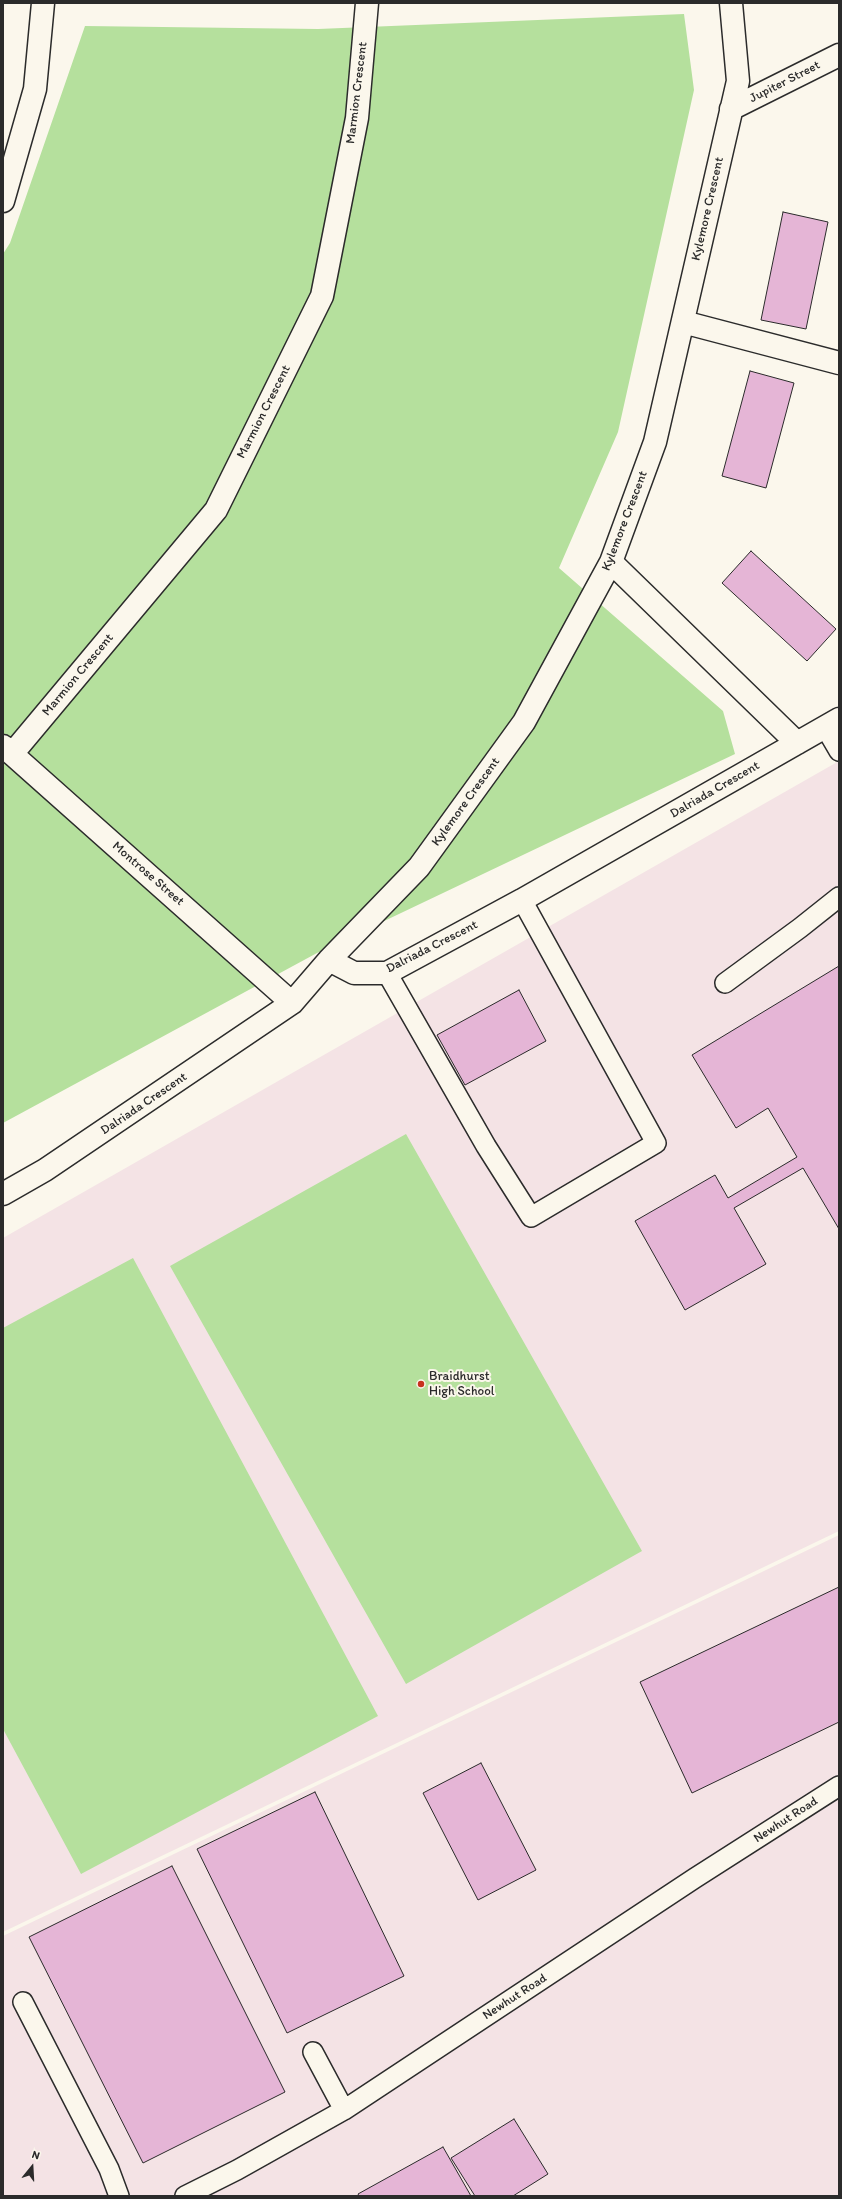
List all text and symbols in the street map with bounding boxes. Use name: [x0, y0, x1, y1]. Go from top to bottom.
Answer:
street label: Marmion Crescent: [343, 41, 371, 145]
street label: Jupiter Street: [747, 58, 823, 106]
street label: Kylemore Crescent: [688, 156, 728, 262]
street label: Marmion Crescent: [234, 363, 294, 461]
street label: Kylemore Crescent: [599, 469, 651, 573]
street label: Marmion Crescent: [39, 631, 117, 719]
street label: Kylemore Crescent: [429, 755, 503, 849]
street label: Dalriada Crescent: [668, 758, 762, 822]
street label: Montrose Street: [109, 839, 187, 909]
street label: Dalriada Crescent: [384, 917, 480, 977]
street label: Dalriada Crescent: [98, 1069, 190, 1139]
place label: Braidhurst High School: [429, 1369, 495, 1400]
marker: Braidhurst High School: [416, 1379, 426, 1389]
street label: Newhut Road: [751, 1793, 821, 1847]
street label: Newhut Road: [480, 1970, 550, 2024]
north arrow: [12, 2147, 52, 2187]
text: N: [30, 2148, 41, 2162]

